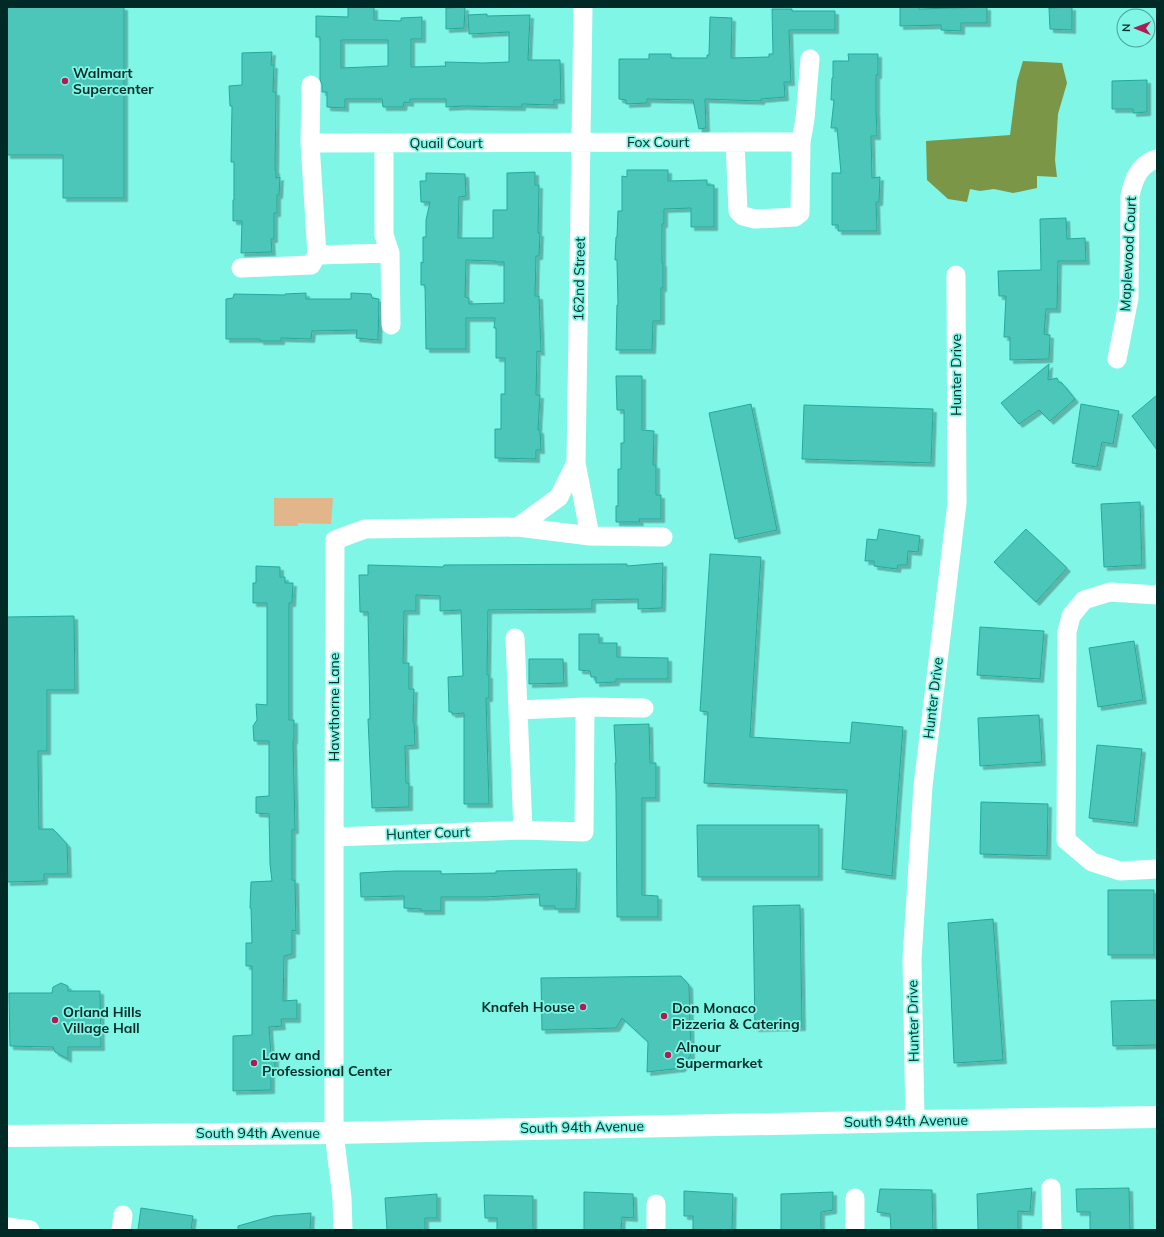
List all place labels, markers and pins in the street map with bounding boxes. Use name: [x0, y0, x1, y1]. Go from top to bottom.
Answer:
place label: Walmart Supercenter: [73, 64, 154, 98]
marker: Walmart Supercenter: [60, 76, 70, 86]
place label: Knafeh House: [481, 998, 575, 1016]
place label: Don Monaco Pizzeria & Catering: [672, 999, 800, 1033]
marker: Knafeh House: [578, 1002, 588, 1012]
place label: Orland Hills Village Hall: [62, 1003, 142, 1037]
marker: Don Monaco Pizzeria & Catering: [659, 1011, 669, 1021]
marker: Orland Hills Village Hall: [50, 1015, 60, 1025]
place label: Alnour Supermarket: [676, 1038, 763, 1072]
place label: Law and Professional Center: [262, 1046, 392, 1080]
marker: Alnour Supermarket: [663, 1050, 673, 1060]
marker: Law and Professional Center: [249, 1058, 259, 1068]

